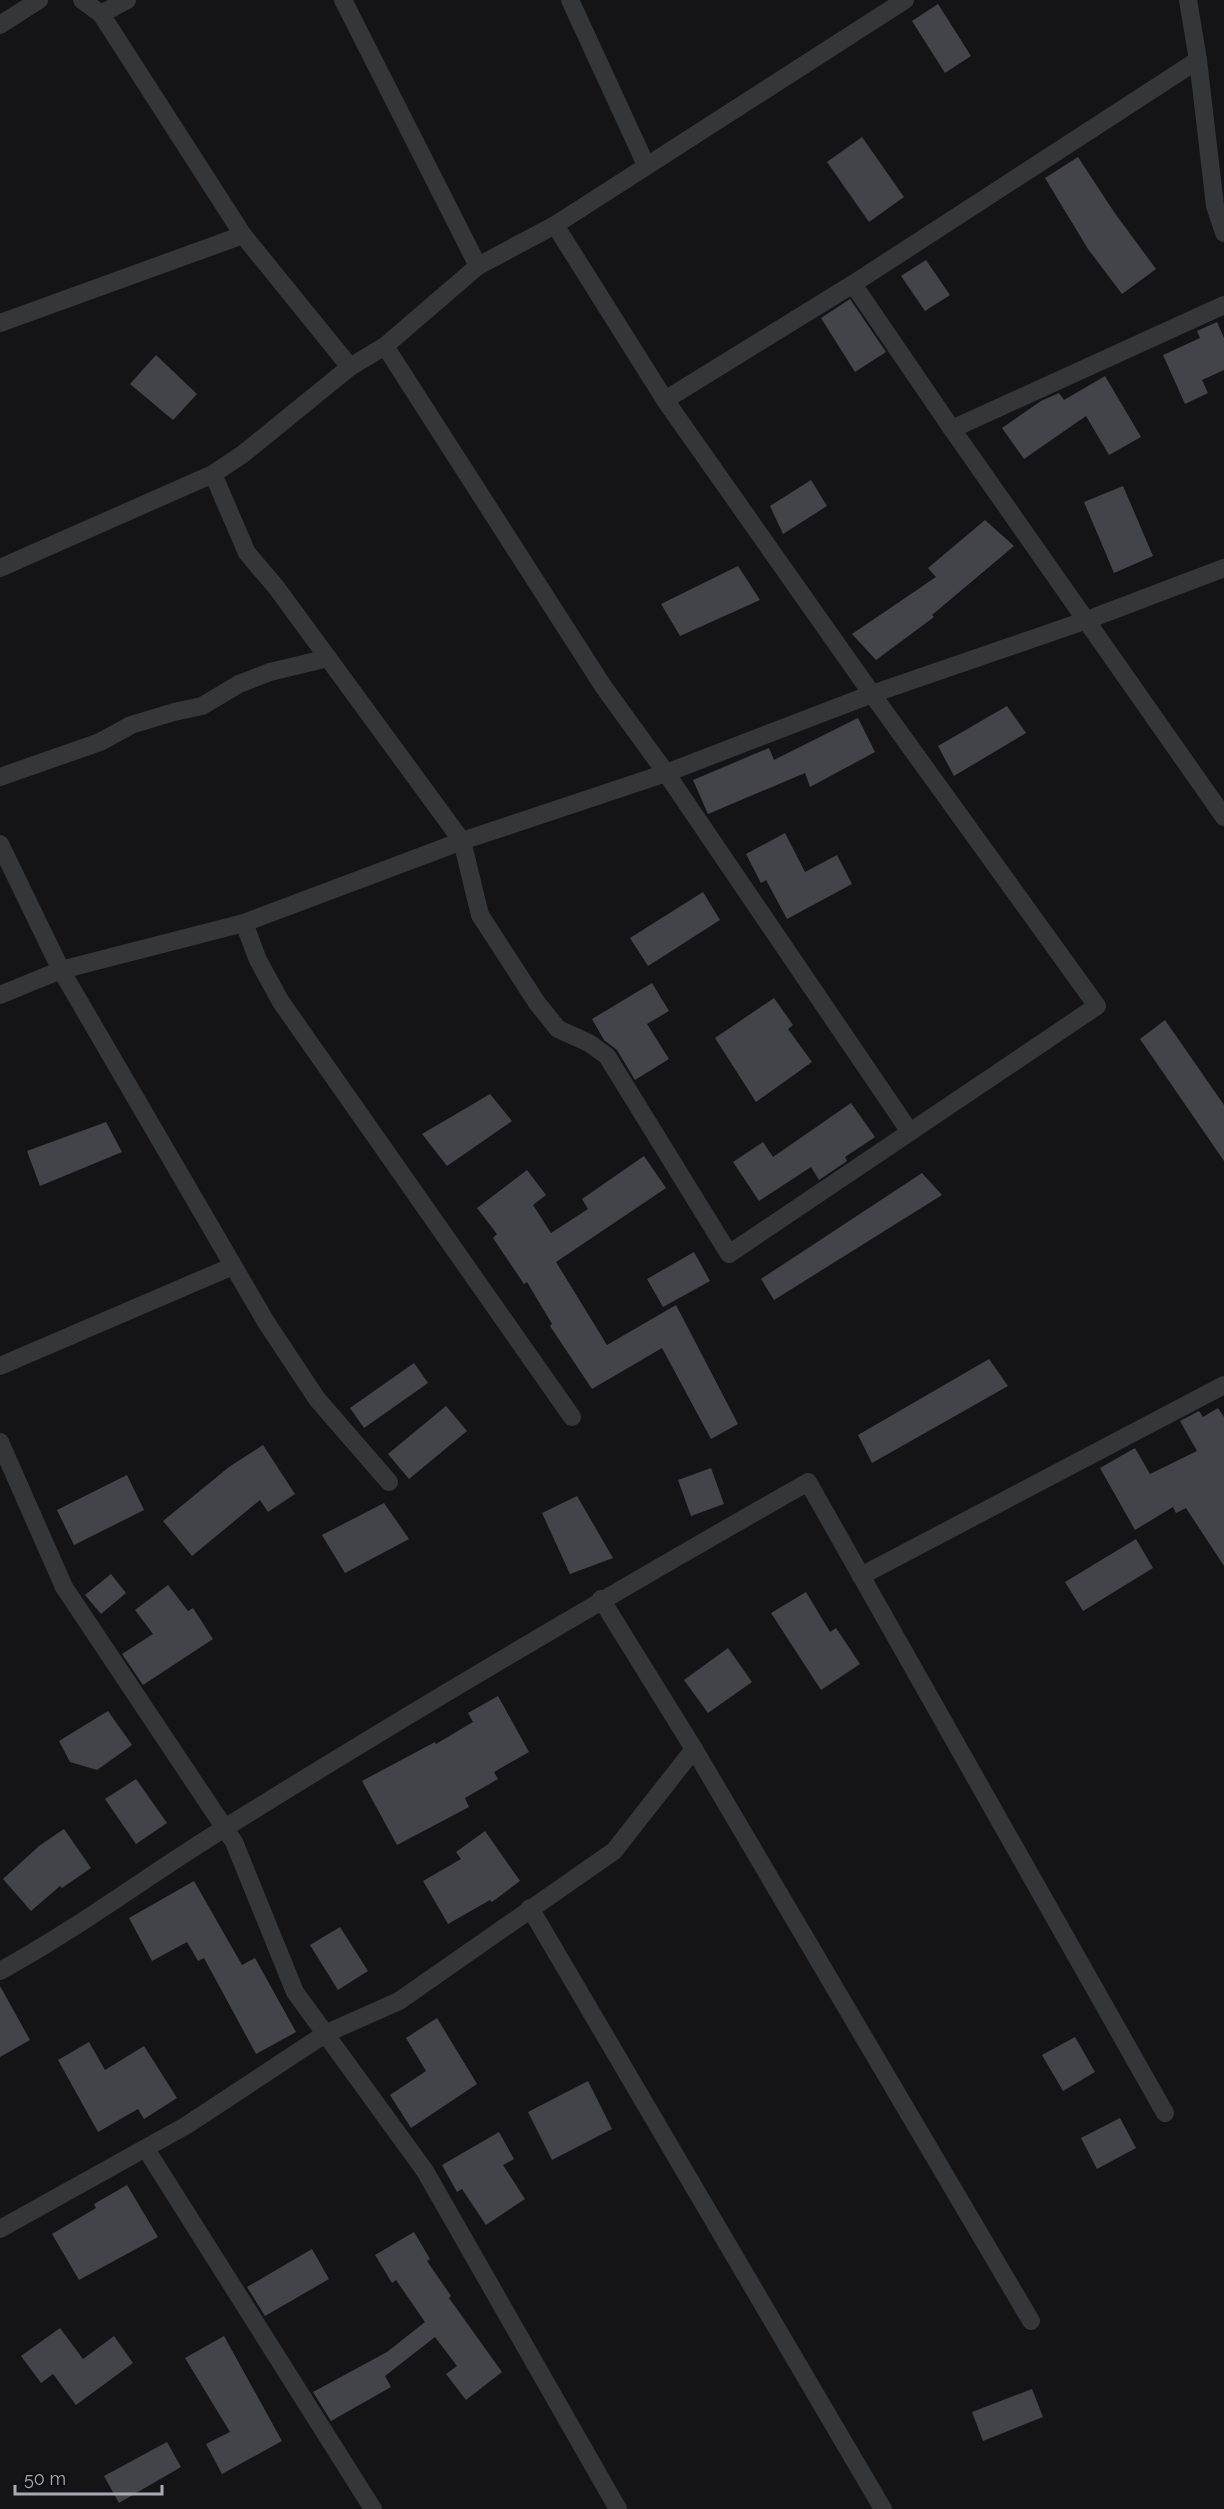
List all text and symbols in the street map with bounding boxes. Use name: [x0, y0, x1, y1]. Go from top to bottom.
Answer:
scale bar: [15, 2458, 162, 2496]
text: 50 m: [24, 2468, 66, 2489]

